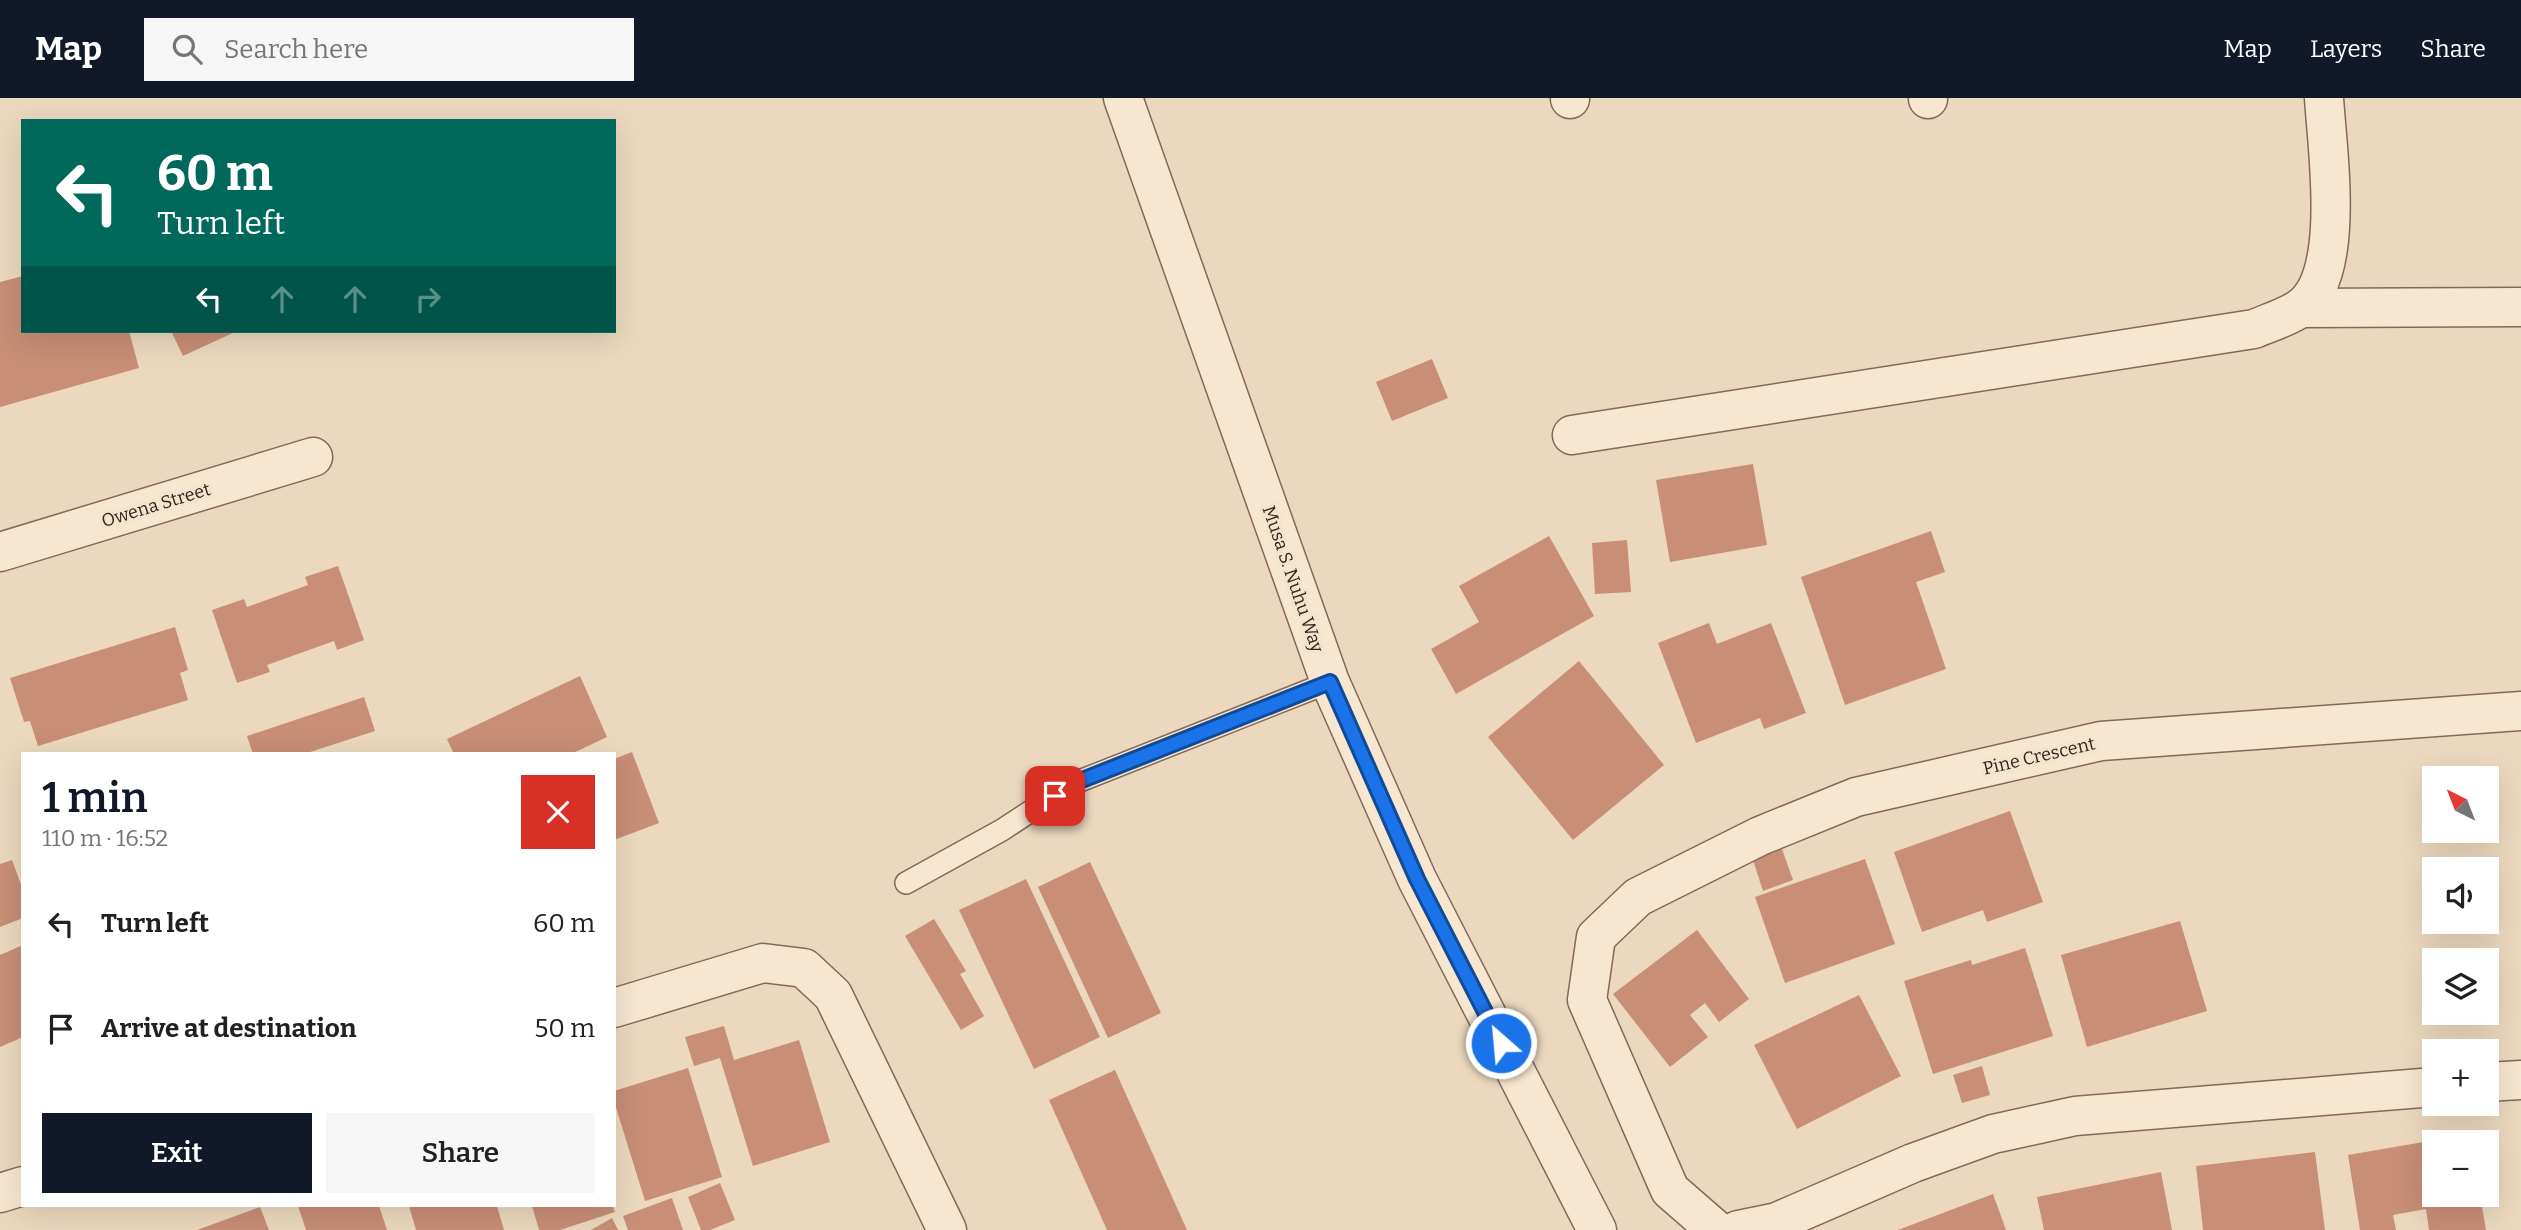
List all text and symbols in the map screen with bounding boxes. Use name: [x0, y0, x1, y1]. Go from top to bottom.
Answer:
search box: [144, 18, 634, 81]
text: Map: [35, 29, 102, 69]
icon: search: [168, 30, 206, 68]
text: Search here: [224, 34, 368, 65]
text: Map: [2224, 35, 2272, 63]
text: Layers: [2310, 35, 2382, 63]
text: Share: [2420, 35, 2486, 63]
text: 60 m: [157, 144, 273, 203]
icon: left: [42, 147, 133, 238]
text: Turn left: [157, 204, 285, 242]
icon: left: [190, 280, 228, 318]
icon: ahead: [263, 280, 301, 318]
icon: ahead: [336, 280, 374, 318]
icon: right: [409, 280, 447, 318]
street label: Owena Street: [99, 478, 214, 532]
street label: Musa S. Nuhu Way: [1258, 503, 1329, 656]
street label: Pine Crescent: [1981, 732, 2098, 780]
pin: [1025, 766, 1085, 826]
north arrow: [2422, 766, 2499, 844]
map controls: [2422, 766, 2499, 1207]
text: 1 min: [42, 773, 148, 823]
button: close: [521, 775, 595, 849]
icon: arrive: [1036, 777, 1074, 815]
text: 110 m · 16:52: [42, 824, 168, 852]
button: sound: [2422, 857, 2499, 934]
icon: left: [42, 905, 80, 943]
text: Turn left: [101, 908, 209, 939]
text: 60 m: [533, 908, 595, 939]
button: layers: [2422, 948, 2499, 1025]
position arrow: [1464, 1006, 1538, 1080]
icon: arrive: [42, 1010, 80, 1048]
text: Arrive at destination: [101, 1013, 356, 1044]
text: 50 m: [534, 1013, 595, 1044]
button: +: [2422, 1039, 2499, 1116]
button: Exit: [42, 1113, 312, 1193]
button: Share: [326, 1113, 595, 1193]
button: −: [2422, 1130, 2499, 1207]

